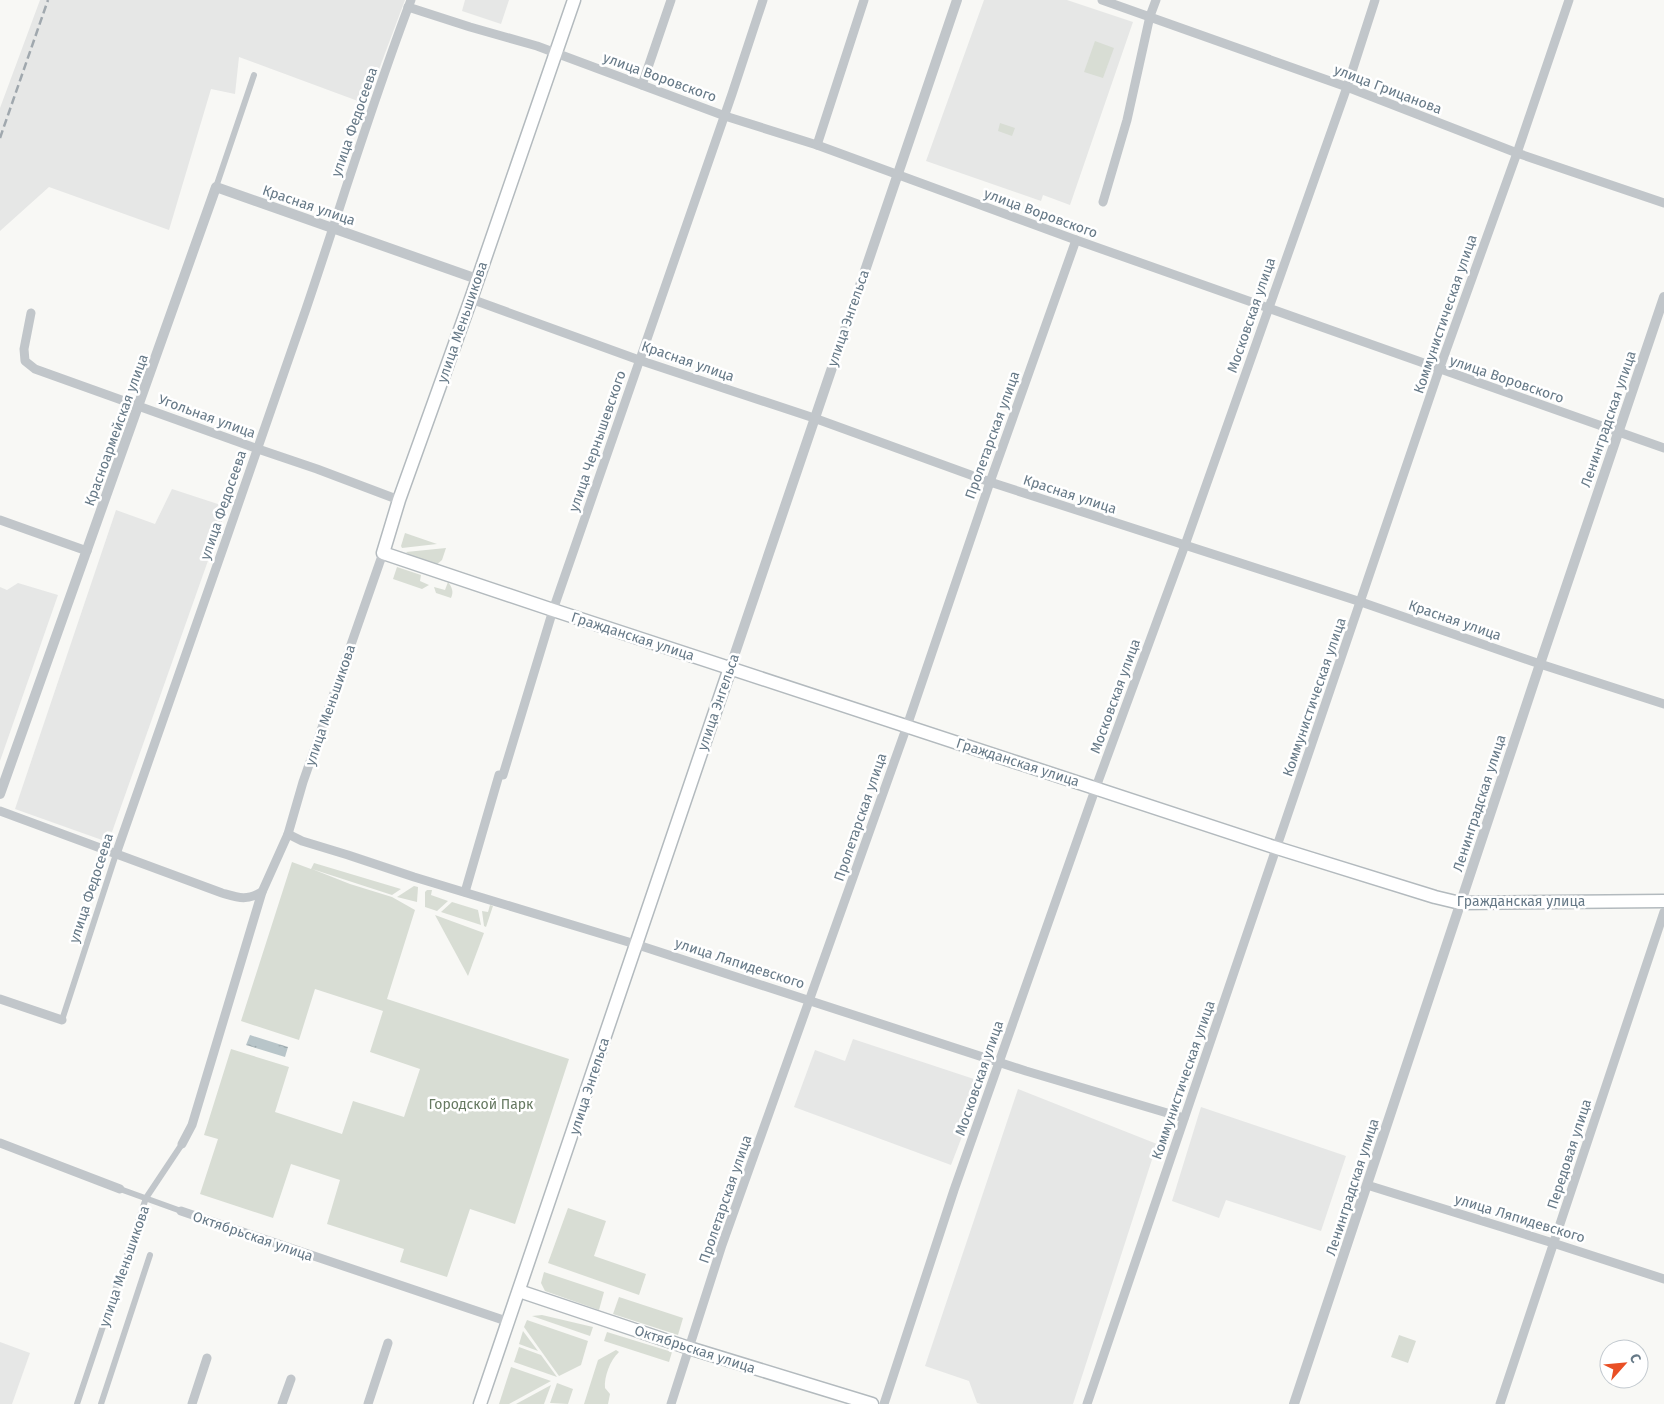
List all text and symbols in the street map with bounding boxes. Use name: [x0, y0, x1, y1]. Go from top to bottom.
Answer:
street label: улица Воровского: [601, 49, 719, 106]
street label: улица Грицанова: [1331, 61, 1444, 118]
street label: улица Федосеева: [328, 65, 381, 179]
street label: Красная улица: [260, 182, 357, 229]
street label: улица Воровского: [982, 185, 1100, 242]
street label: Коммунистическая улица: [1410, 232, 1481, 396]
street label: Московская улица: [1224, 255, 1279, 375]
street label: улица Меньшикова: [434, 259, 491, 385]
street label: улица Энгельса: [824, 268, 873, 369]
street label: Красная улица: [639, 338, 736, 385]
street label: Ленинградская улица: [1577, 349, 1640, 490]
street label: Красноармейская улица: [81, 352, 152, 508]
street label: улица Воровского: [1448, 352, 1566, 407]
street label: улица Чернышевского: [565, 368, 630, 514]
street label: Пролетарская улица: [961, 369, 1023, 501]
street label: Угольная улица: [156, 391, 258, 442]
street label: улица Федосеева: [197, 448, 250, 562]
street label: Красная улица: [1021, 471, 1119, 518]
street label: Красная улица: [1406, 597, 1503, 644]
street label: Гражданская улица: [569, 609, 697, 664]
street label: Коммунистическая улица: [1279, 615, 1350, 779]
street label: Московская улица: [1087, 637, 1144, 756]
street label: улица Меньшикова: [302, 642, 359, 768]
street label: улица Энгельса: [694, 652, 743, 753]
street label: Ленинградская улица: [1449, 732, 1510, 874]
street label: Гражданская улица: [954, 735, 1082, 790]
street label: Пролетарская улица: [831, 751, 890, 884]
street label: улица Федосеева: [66, 831, 117, 945]
street label: Гражданская улица: [1457, 893, 1585, 910]
street label: улица Ляпидевского: [673, 934, 807, 992]
street label: Коммунистическая улица: [1148, 998, 1219, 1162]
street label: Московская улица: [952, 1018, 1007, 1138]
street label: улица Энгельса: [566, 1035, 613, 1137]
park label: Городской Парк: [429, 1096, 534, 1113]
street label: Передовая улица: [1544, 1097, 1595, 1211]
street label: Ленинградская улица: [1322, 1116, 1383, 1258]
street label: Пролетарская улица: [696, 1133, 755, 1266]
street label: улица Ляпидевского: [1453, 1191, 1587, 1246]
street label: улица Меньшикова: [96, 1203, 153, 1329]
street label: Октябрьская улица: [190, 1208, 315, 1265]
street label: Октябрьская улица: [632, 1322, 757, 1377]
north arrow: [1599, 1339, 1649, 1389]
text: С: [1626, 1351, 1645, 1366]

